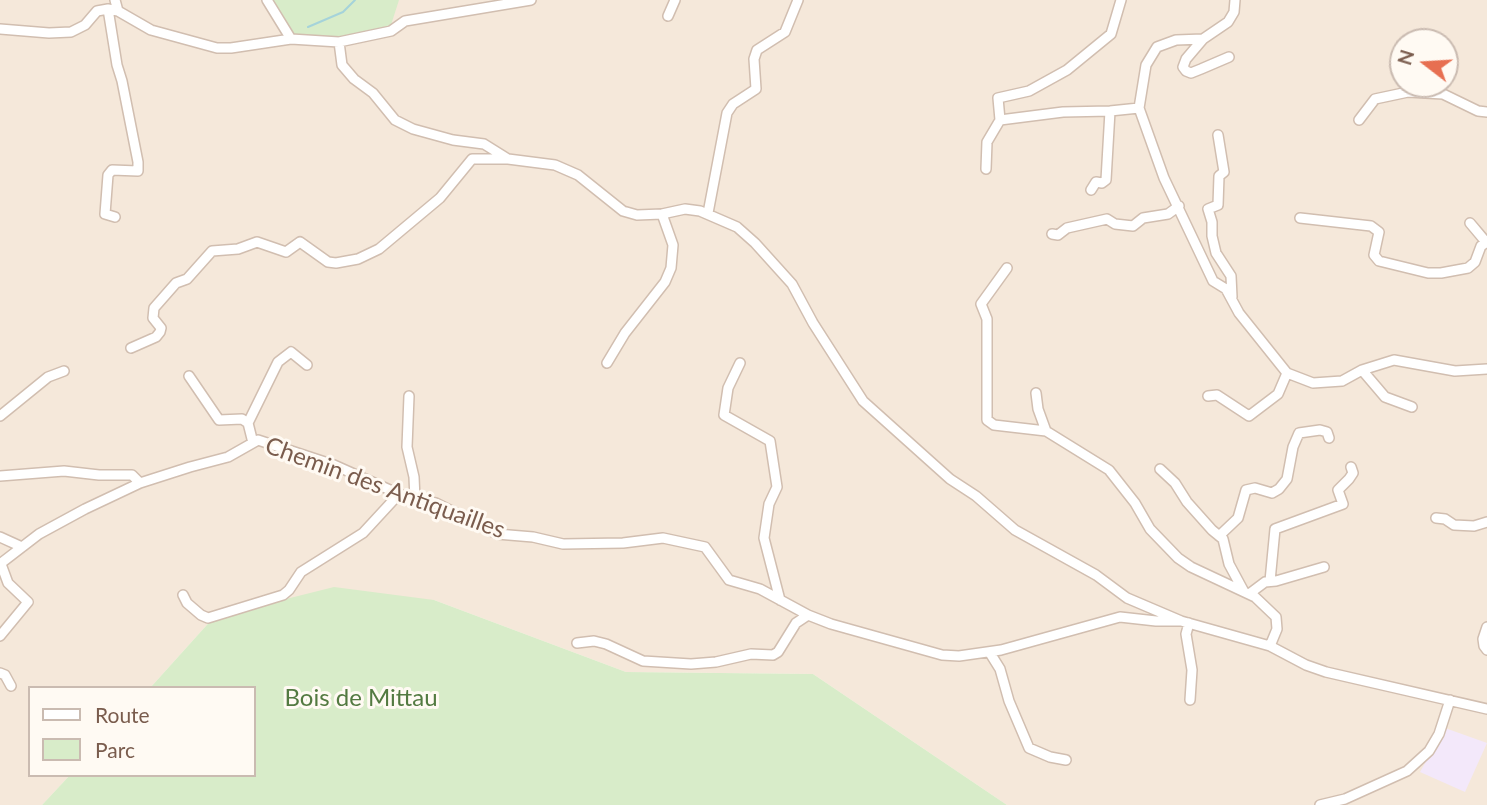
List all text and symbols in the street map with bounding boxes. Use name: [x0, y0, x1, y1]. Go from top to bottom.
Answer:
north arrow: [1389, 28, 1459, 98]
text: N: [1392, 47, 1418, 68]
street label: Chemin des Antiquailles: [261, 431, 509, 545]
park label: Bois de Mittau: [284, 684, 438, 712]
legend: [28, 686, 256, 777]
text: Route: [95, 702, 150, 727]
text: Parc: [95, 737, 135, 762]

